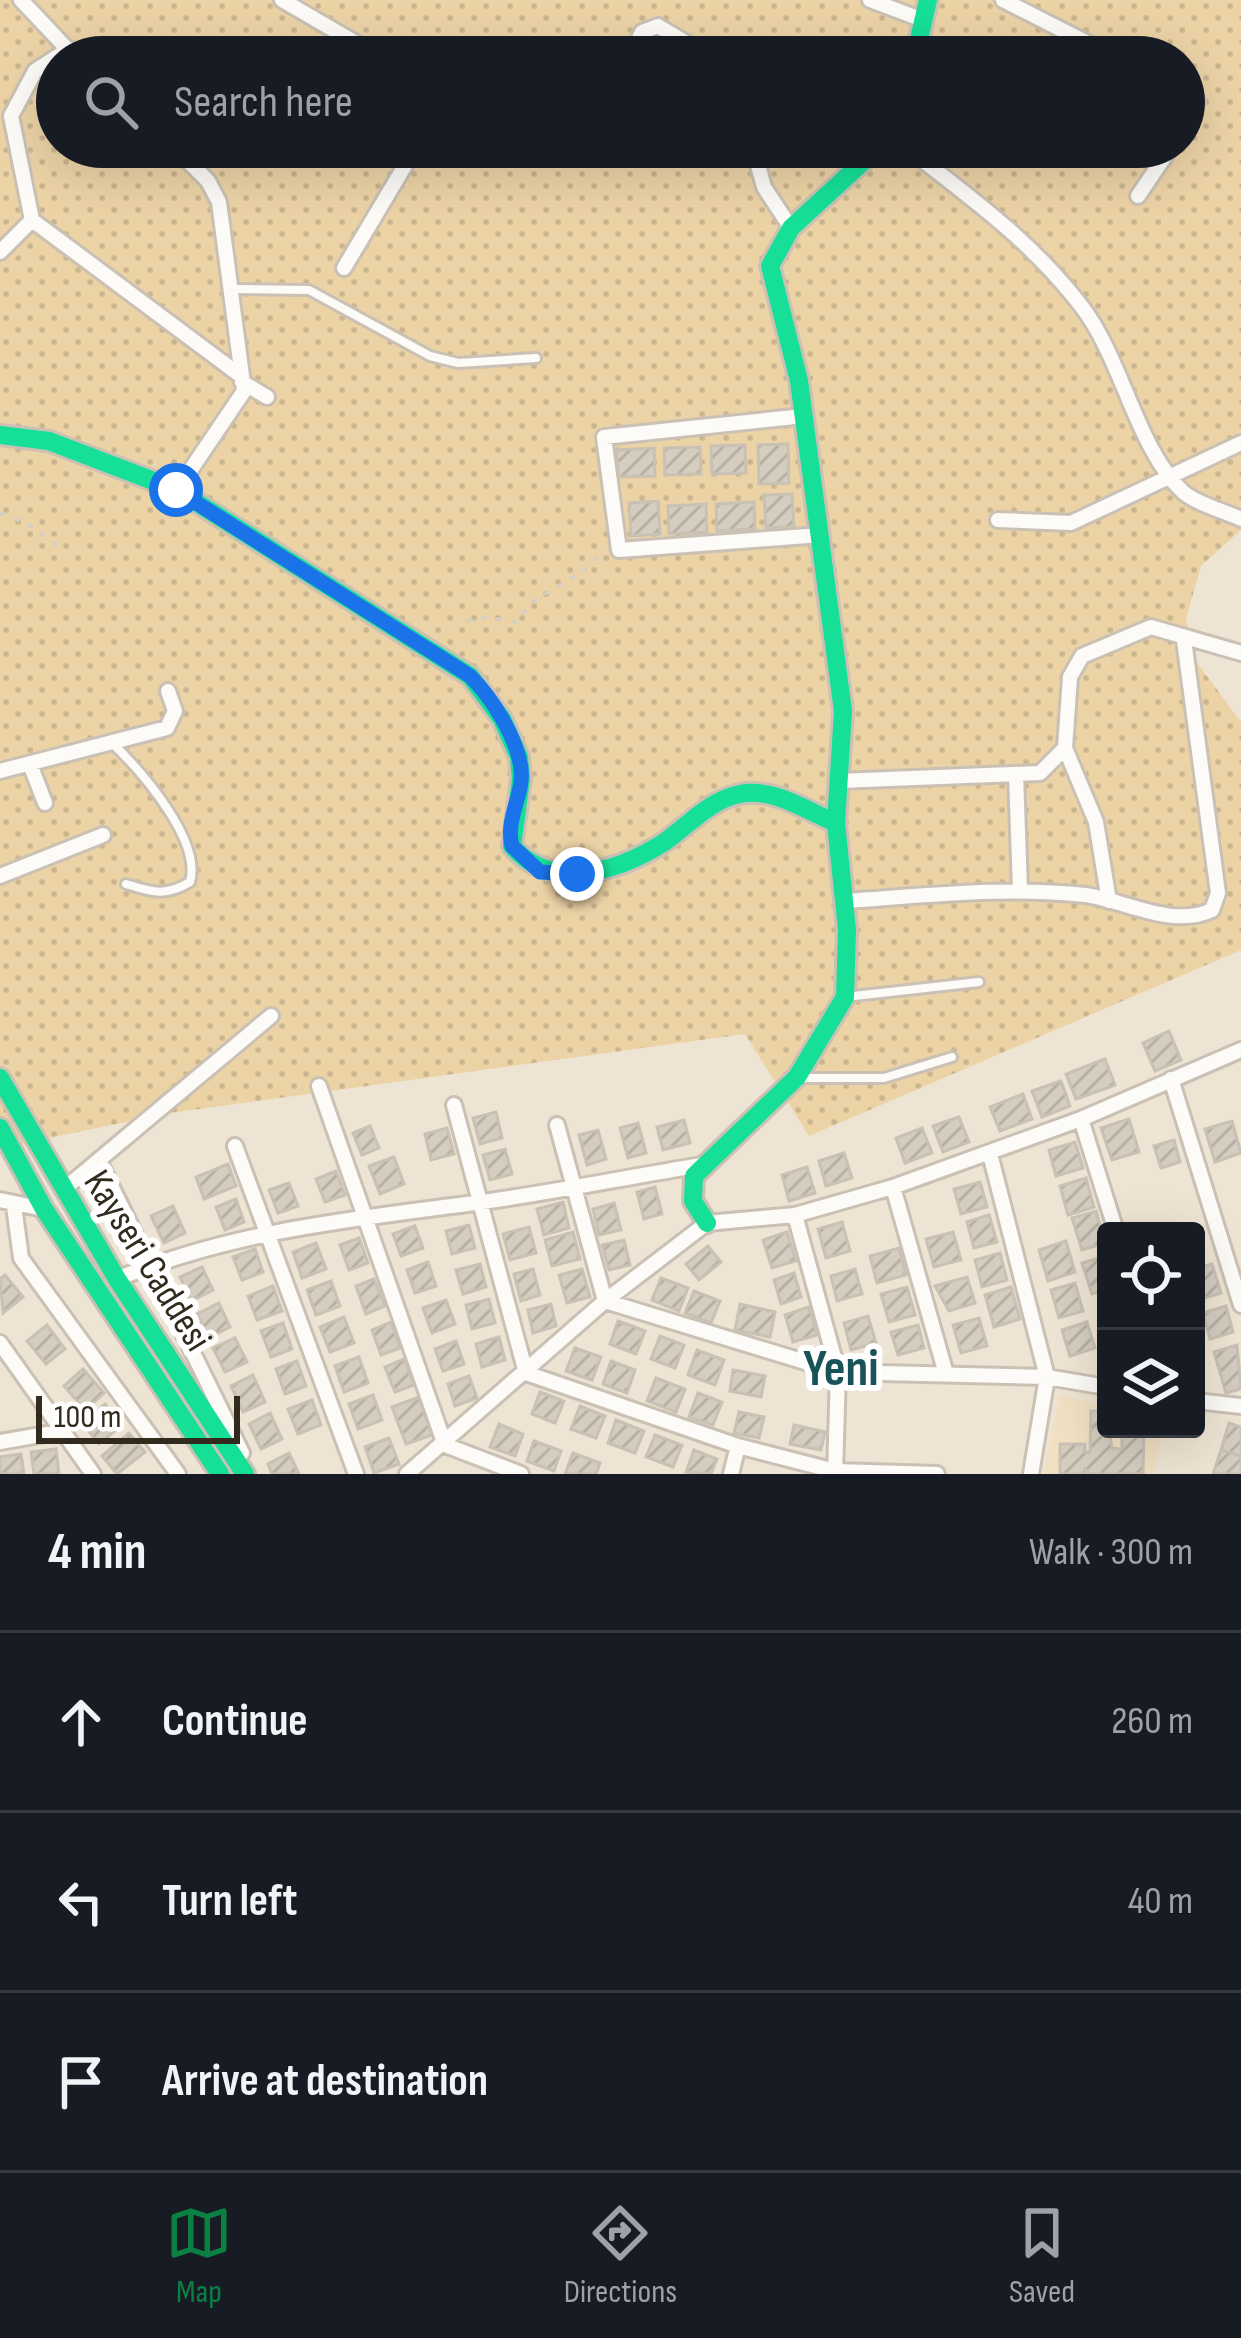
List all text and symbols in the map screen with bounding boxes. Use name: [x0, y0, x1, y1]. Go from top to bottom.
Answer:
search box: [36, 36, 1205, 168]
icon: search: [78, 69, 144, 135]
text: Search here: [174, 75, 353, 130]
route start: [149, 463, 203, 517]
route end: [550, 847, 604, 901]
street label: Kayseri Caddesi: [73, 1162, 221, 1360]
map controls: [1097, 1222, 1205, 1438]
button: locate: [1097, 1222, 1205, 1330]
button: layers: [1097, 1330, 1205, 1438]
district label: Yeni: [803, 1339, 879, 1400]
scale bar: [36, 1390, 240, 1443]
text: 100 m: [54, 1397, 121, 1437]
text: 4 min: [48, 1522, 147, 1583]
text: Walk · 300 m: [1029, 1529, 1193, 1576]
icon: ahead: [48, 1689, 114, 1755]
text: Continue: [162, 1694, 308, 1749]
text: 260 m: [1111, 1698, 1193, 1745]
icon: left: [48, 1869, 114, 1935]
text: Turn left: [162, 1874, 297, 1929]
text: 40 m: [1128, 1878, 1193, 1925]
icon: arrive: [48, 2049, 114, 2115]
text: Arrive at destination: [162, 2054, 488, 2109]
tab: Map: [166, 2200, 232, 2312]
tab: Directions: [564, 2200, 677, 2312]
tab: Saved: [1009, 2200, 1075, 2312]

